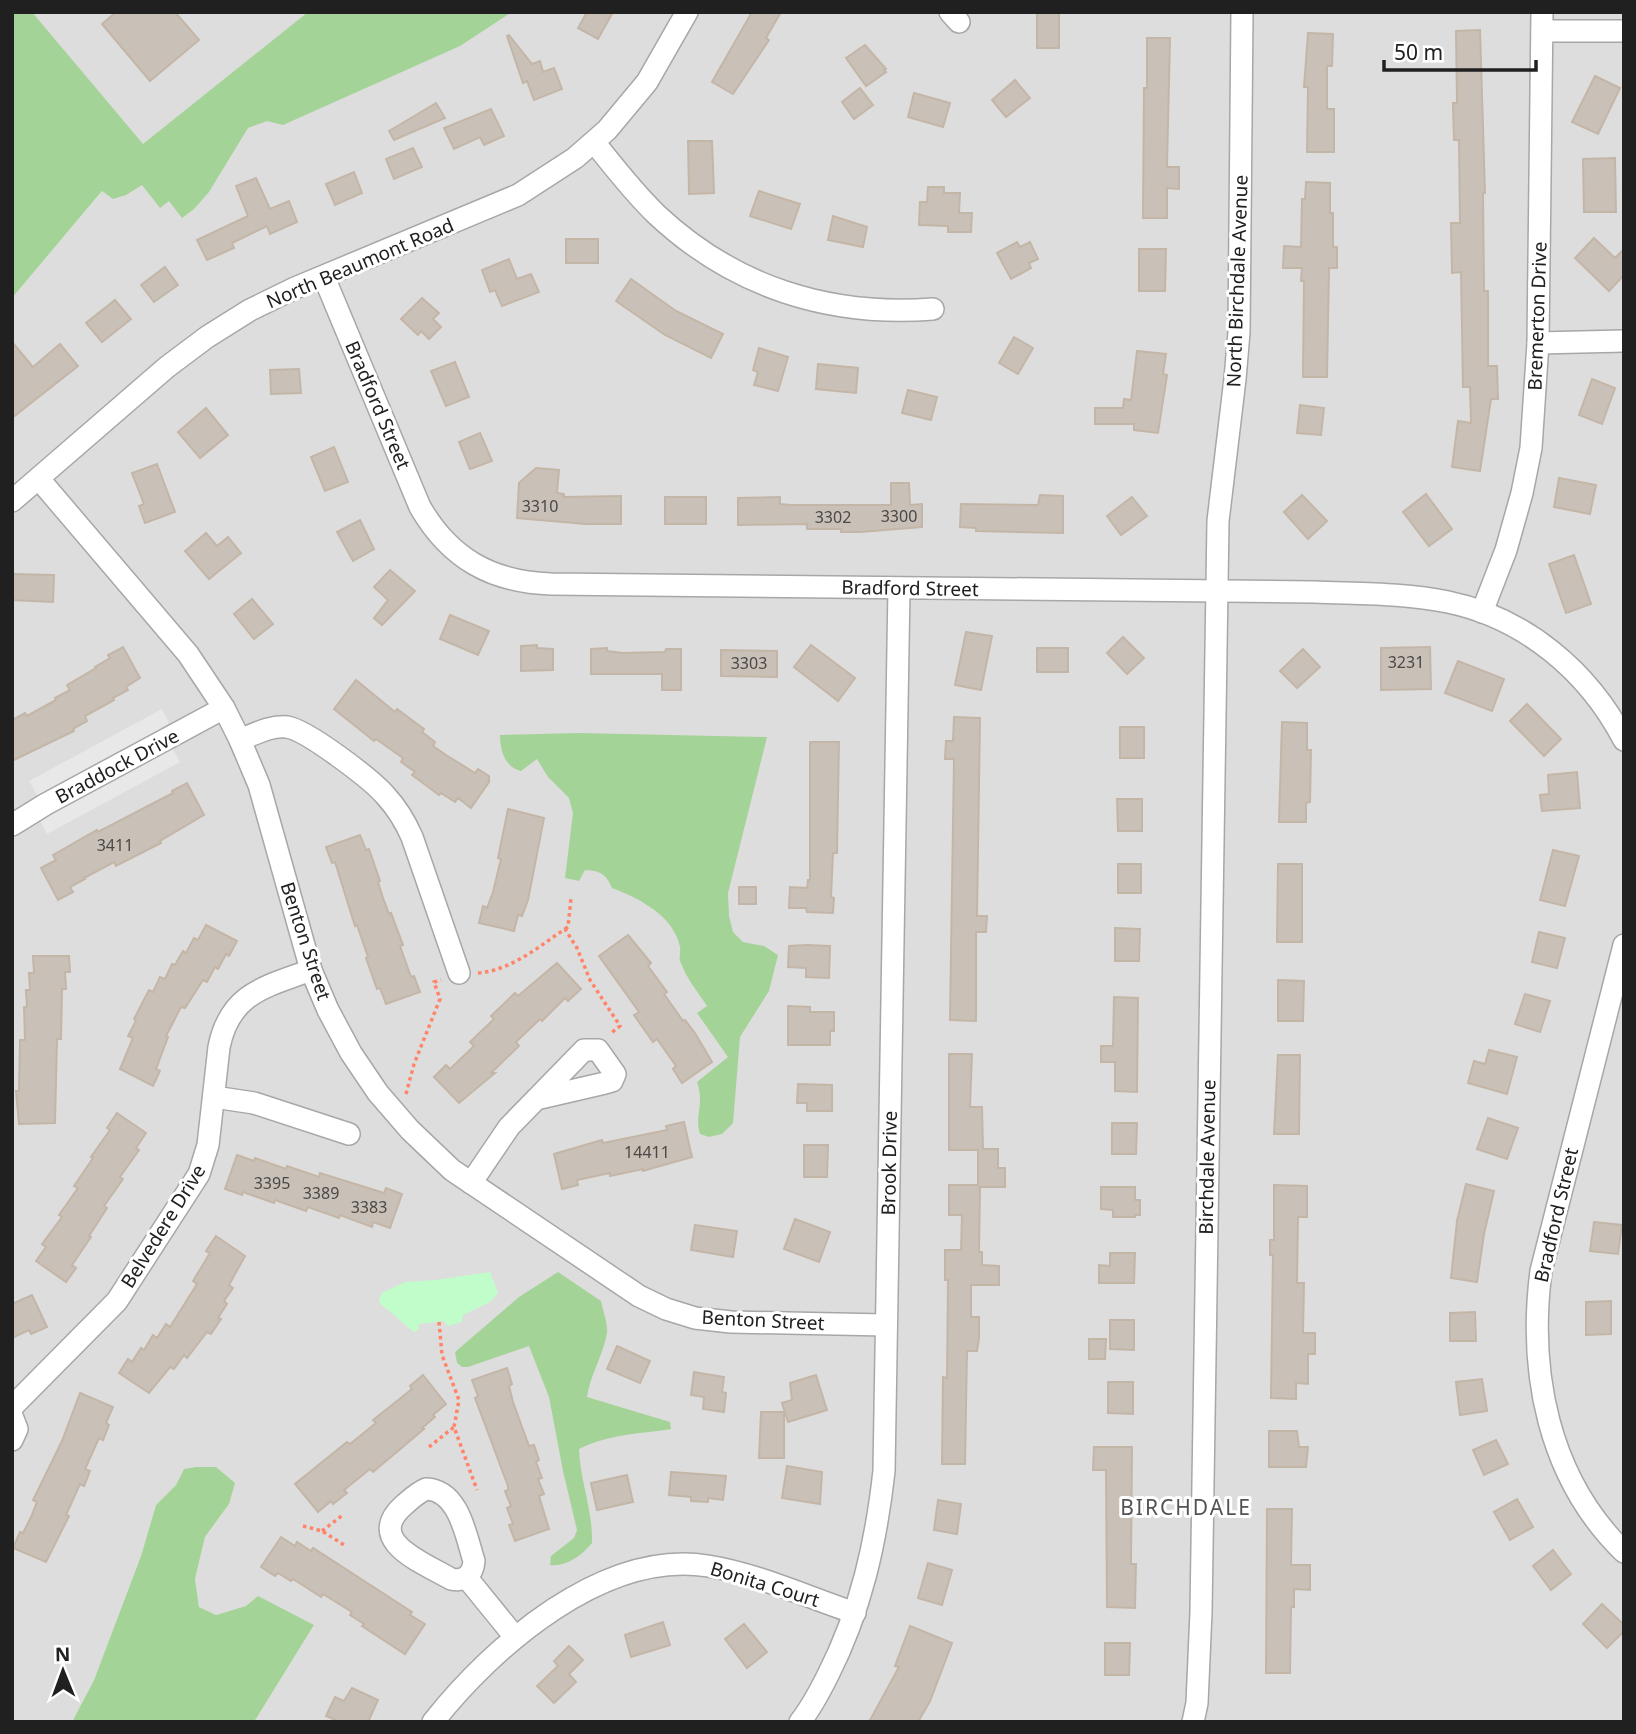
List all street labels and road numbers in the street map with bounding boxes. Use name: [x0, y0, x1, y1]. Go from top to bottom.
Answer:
street label: North Birchdale Avenue: [1220, 174, 1254, 388]
street label: North Beaumont Road: [262, 212, 458, 314]
street label: Bremerton Drive: [1521, 241, 1553, 391]
street label: Bradford Street: [339, 337, 417, 473]
street label: Bradford Street: [841, 574, 979, 602]
street label: Braddock Drive: [51, 722, 183, 810]
street label: Benton Street: [275, 879, 337, 1004]
street label: Birchdale Avenue: [1193, 1079, 1221, 1235]
street label: Brook Drive: [875, 1110, 903, 1216]
street label: Bradford Street: [1528, 1145, 1584, 1285]
street label: Belvedere Drive: [115, 1159, 211, 1293]
street label: Benton Street: [701, 1304, 825, 1336]
street label: Bonita Court: [707, 1555, 823, 1613]

